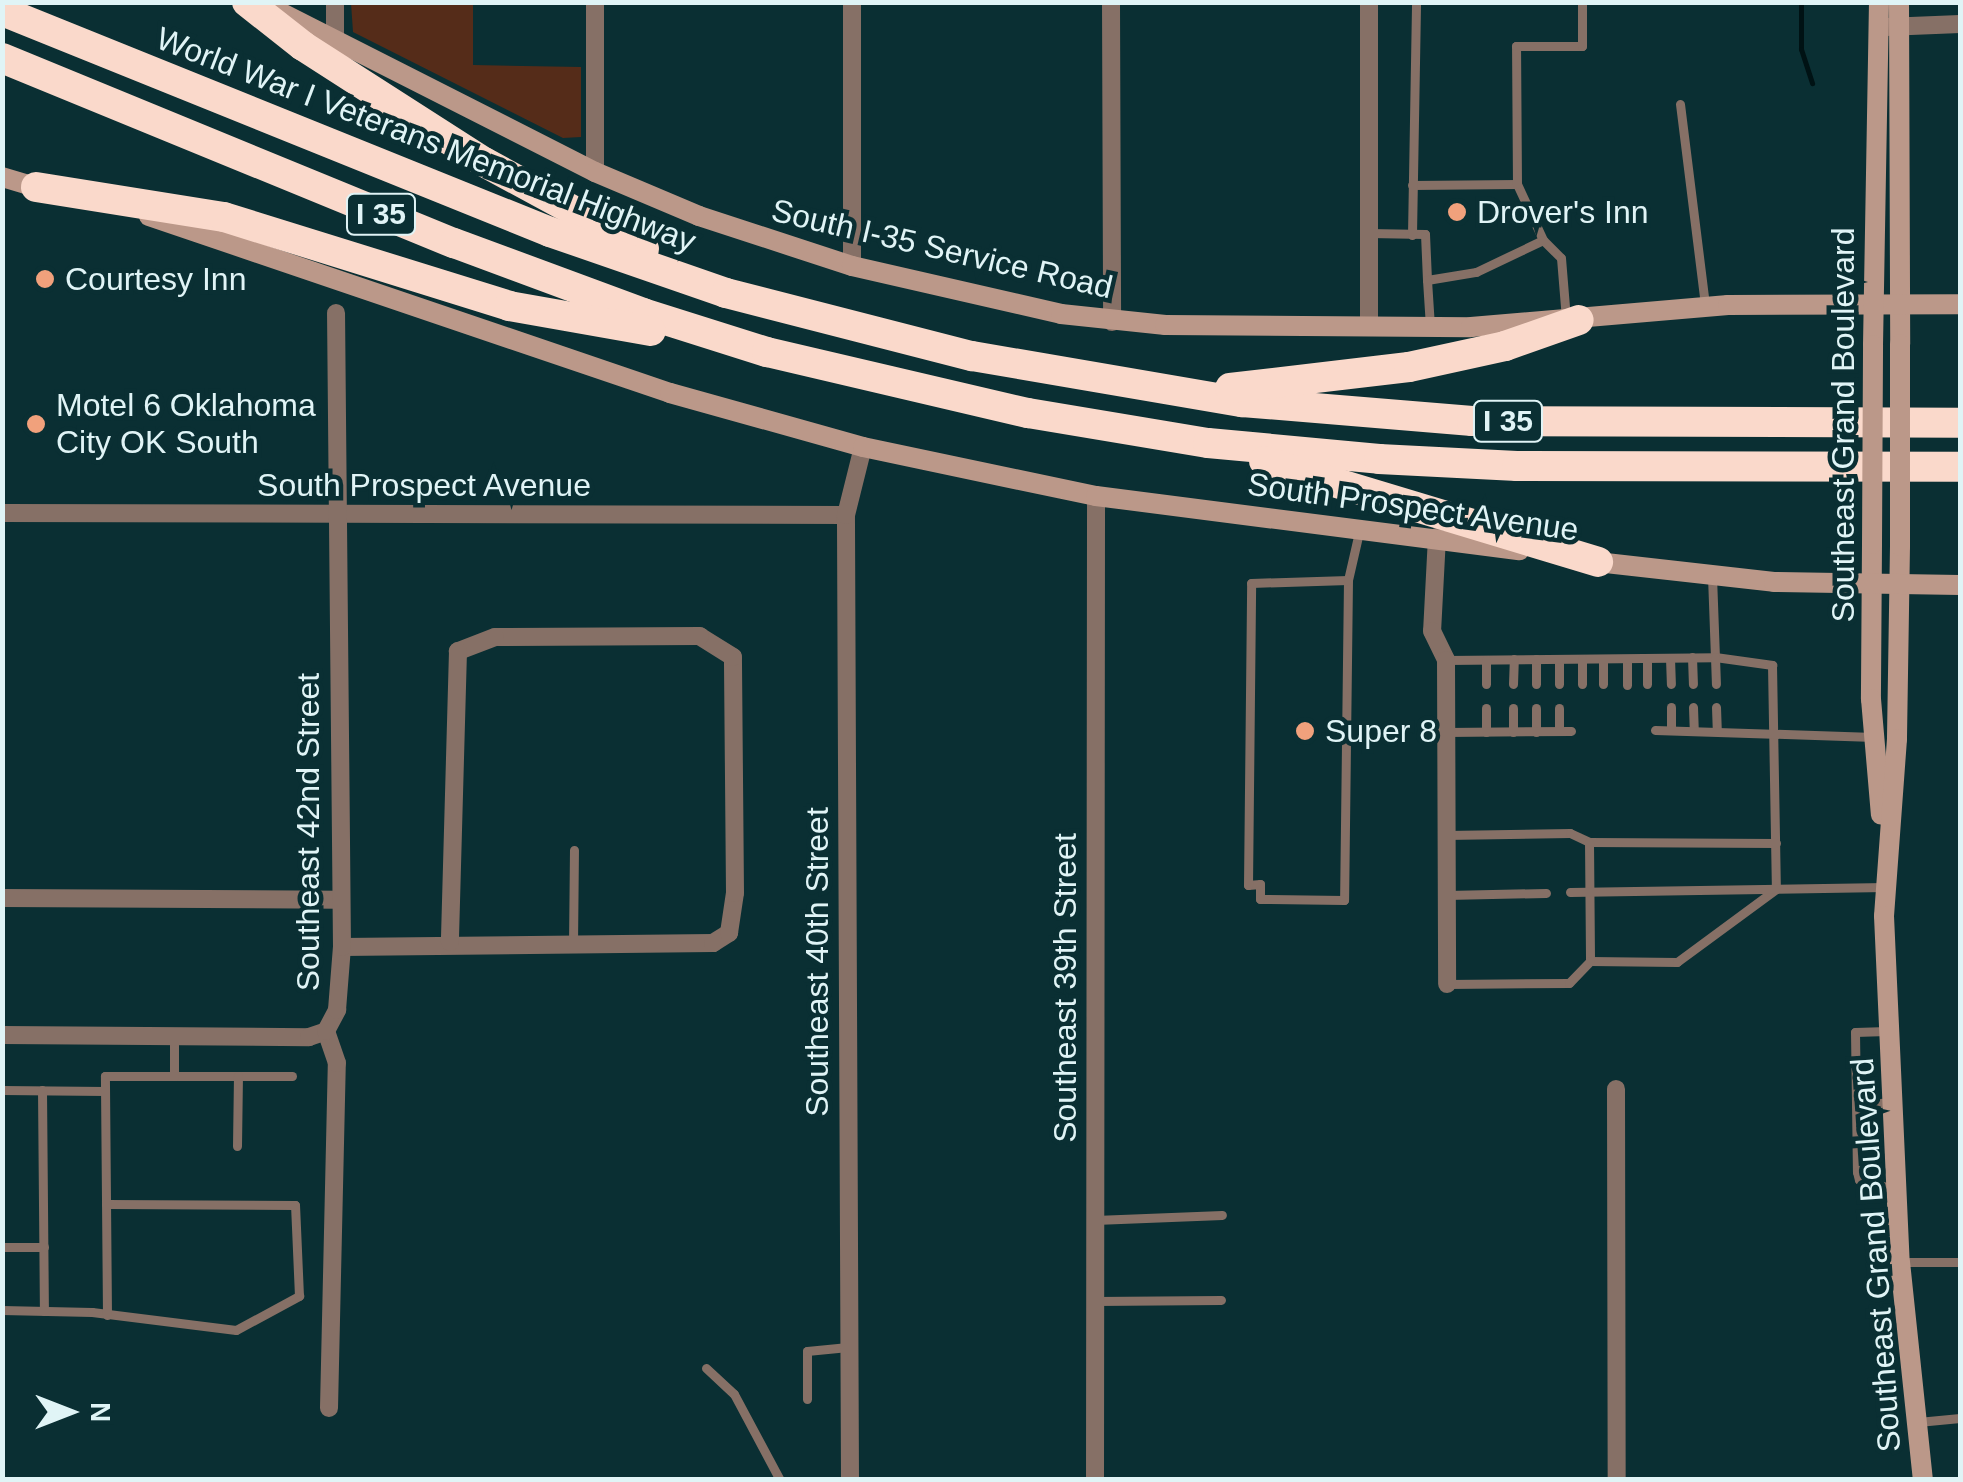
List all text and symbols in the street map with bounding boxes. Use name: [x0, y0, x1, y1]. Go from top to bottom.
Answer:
street label: World War I Veterans Memorial Highway: [151, 19, 701, 261]
road number: I 35: [344, 189, 418, 239]
street label: South I-35 Service Road: [768, 191, 1116, 307]
place label: Drover's Inn: [1477, 193, 1648, 231]
marker: Drover's Inn: [1446, 201, 1468, 223]
street label: Southeast Grand Boulevard: [1824, 228, 1862, 622]
place label: Courtesy Inn: [65, 260, 246, 298]
marker: Courtesy Inn: [34, 268, 56, 290]
place label: Motel 6 Oklahoma City OK South: [56, 387, 316, 462]
road number: I 35: [1470, 396, 1546, 446]
marker: Motel 6 Oklahoma City OK South: [25, 413, 47, 435]
street label: South Prospect Avenue: [1244, 465, 1582, 549]
street label: South Prospect Avenue: [256, 466, 592, 504]
street label: Southeast 42nd Street: [289, 673, 327, 991]
place label: Super 8: [1325, 712, 1437, 750]
marker: Super 8: [1294, 720, 1316, 742]
street label: Southeast 40th Street: [798, 807, 836, 1117]
street label: Southeast 39th Street: [1046, 833, 1084, 1143]
street label: Southeast Grand Boulevard: [1843, 1057, 1909, 1453]
north arrow: [20, 1362, 120, 1462]
text: N: [85, 1402, 116, 1422]

